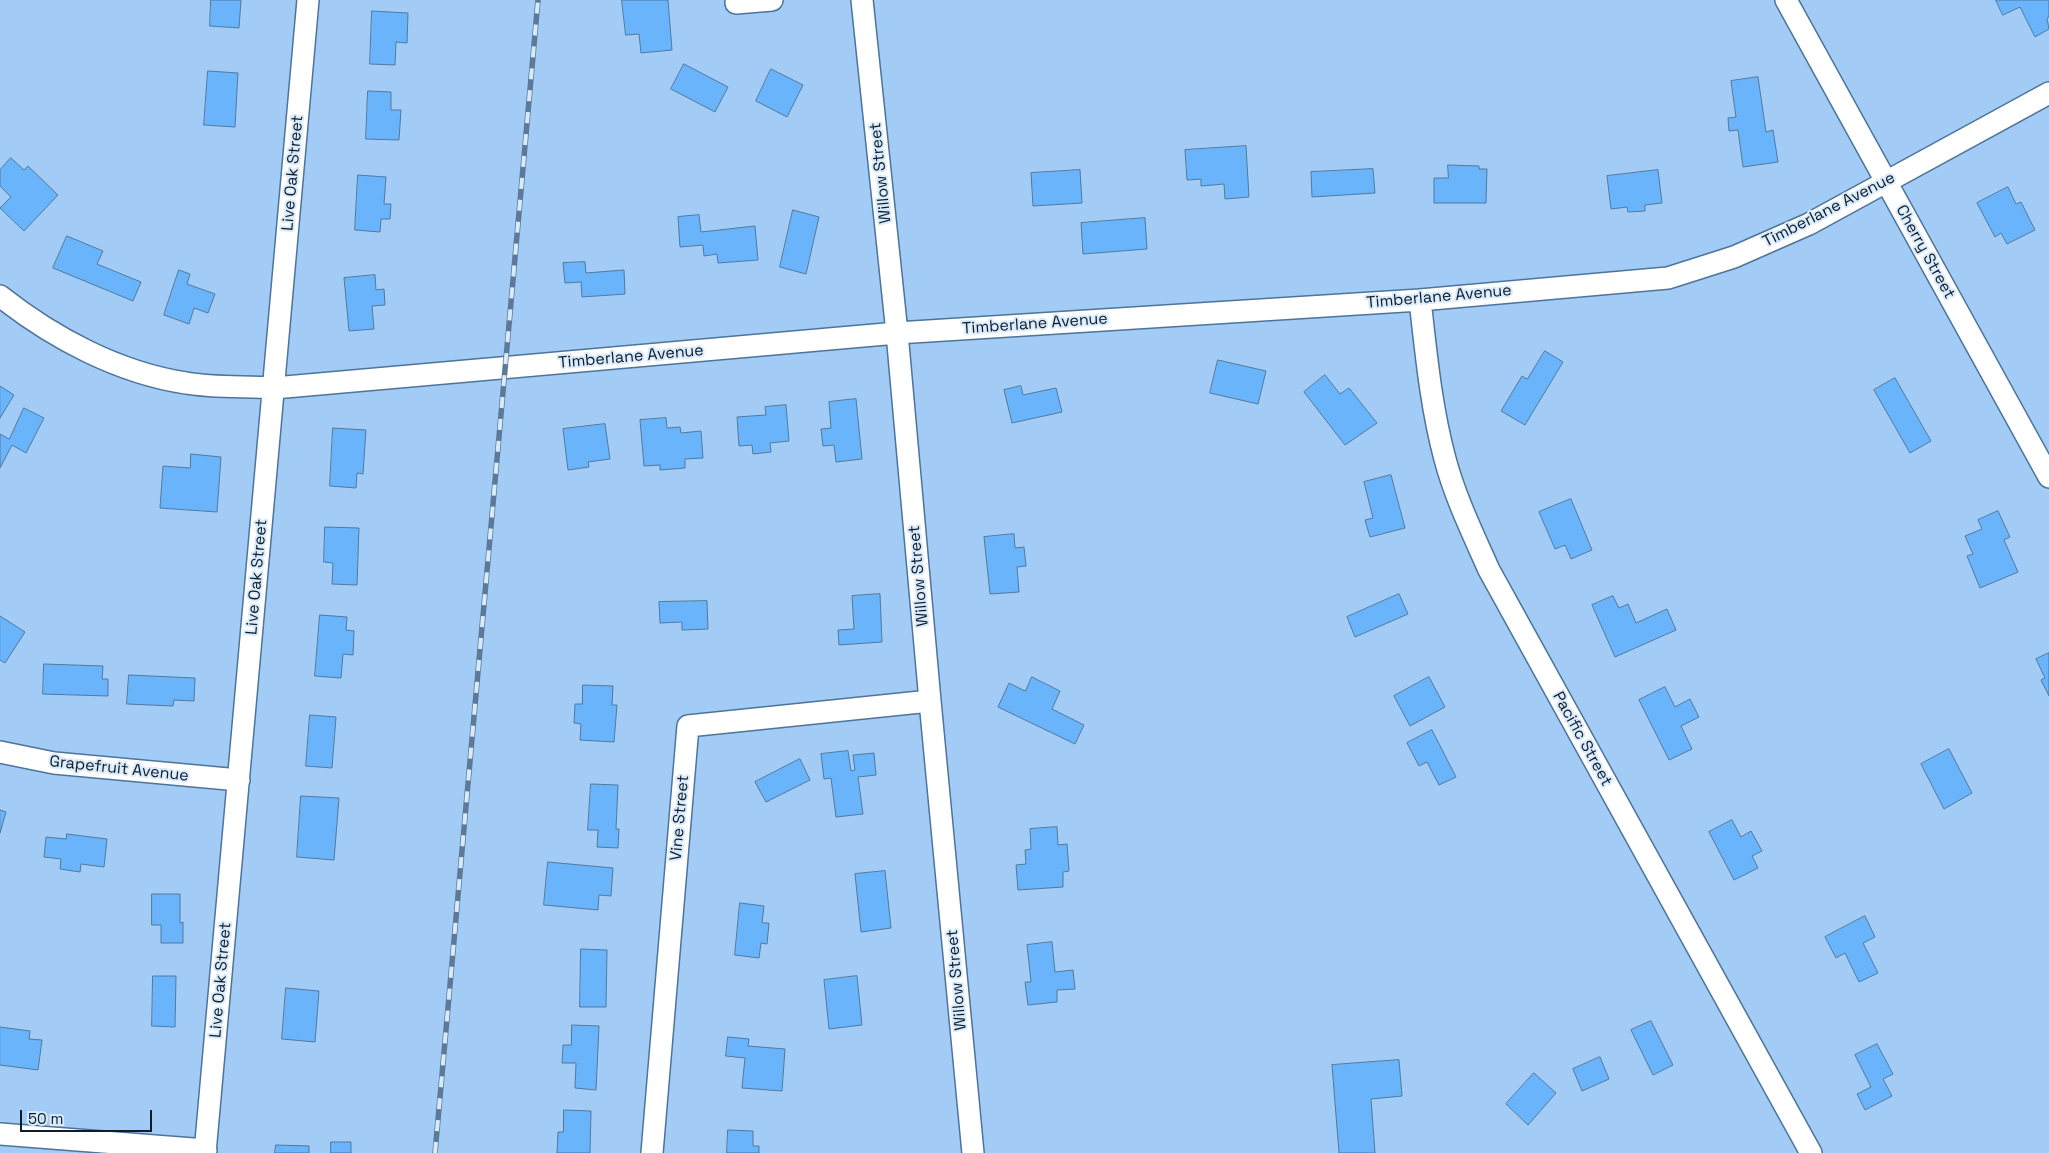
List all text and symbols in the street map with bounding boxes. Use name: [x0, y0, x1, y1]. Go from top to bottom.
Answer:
street label: Live Oak Street: [278, 114, 308, 232]
street label: Willow Street: [866, 122, 896, 224]
street label: Timberlane Avenue: [1760, 168, 1898, 252]
street label: Cherry Street: [1891, 202, 1959, 302]
street label: Timberlane Avenue: [1366, 281, 1512, 313]
street label: Timberlane Avenue: [962, 309, 1108, 339]
street label: Timberlane Avenue: [558, 341, 704, 373]
street label: Live Oak Street: [242, 518, 272, 636]
street label: Willow Street: [905, 525, 933, 627]
street label: Pacific Street: [1548, 688, 1616, 790]
street label: Grapefruit Avenue: [48, 752, 190, 786]
street label: Vine Street: [667, 774, 693, 862]
street label: Live Oak Street: [206, 921, 236, 1039]
street label: Willow Street: [943, 929, 971, 1031]
scale bar: [22, 1100, 155, 1132]
text: 50 m: [28, 1109, 63, 1128]

